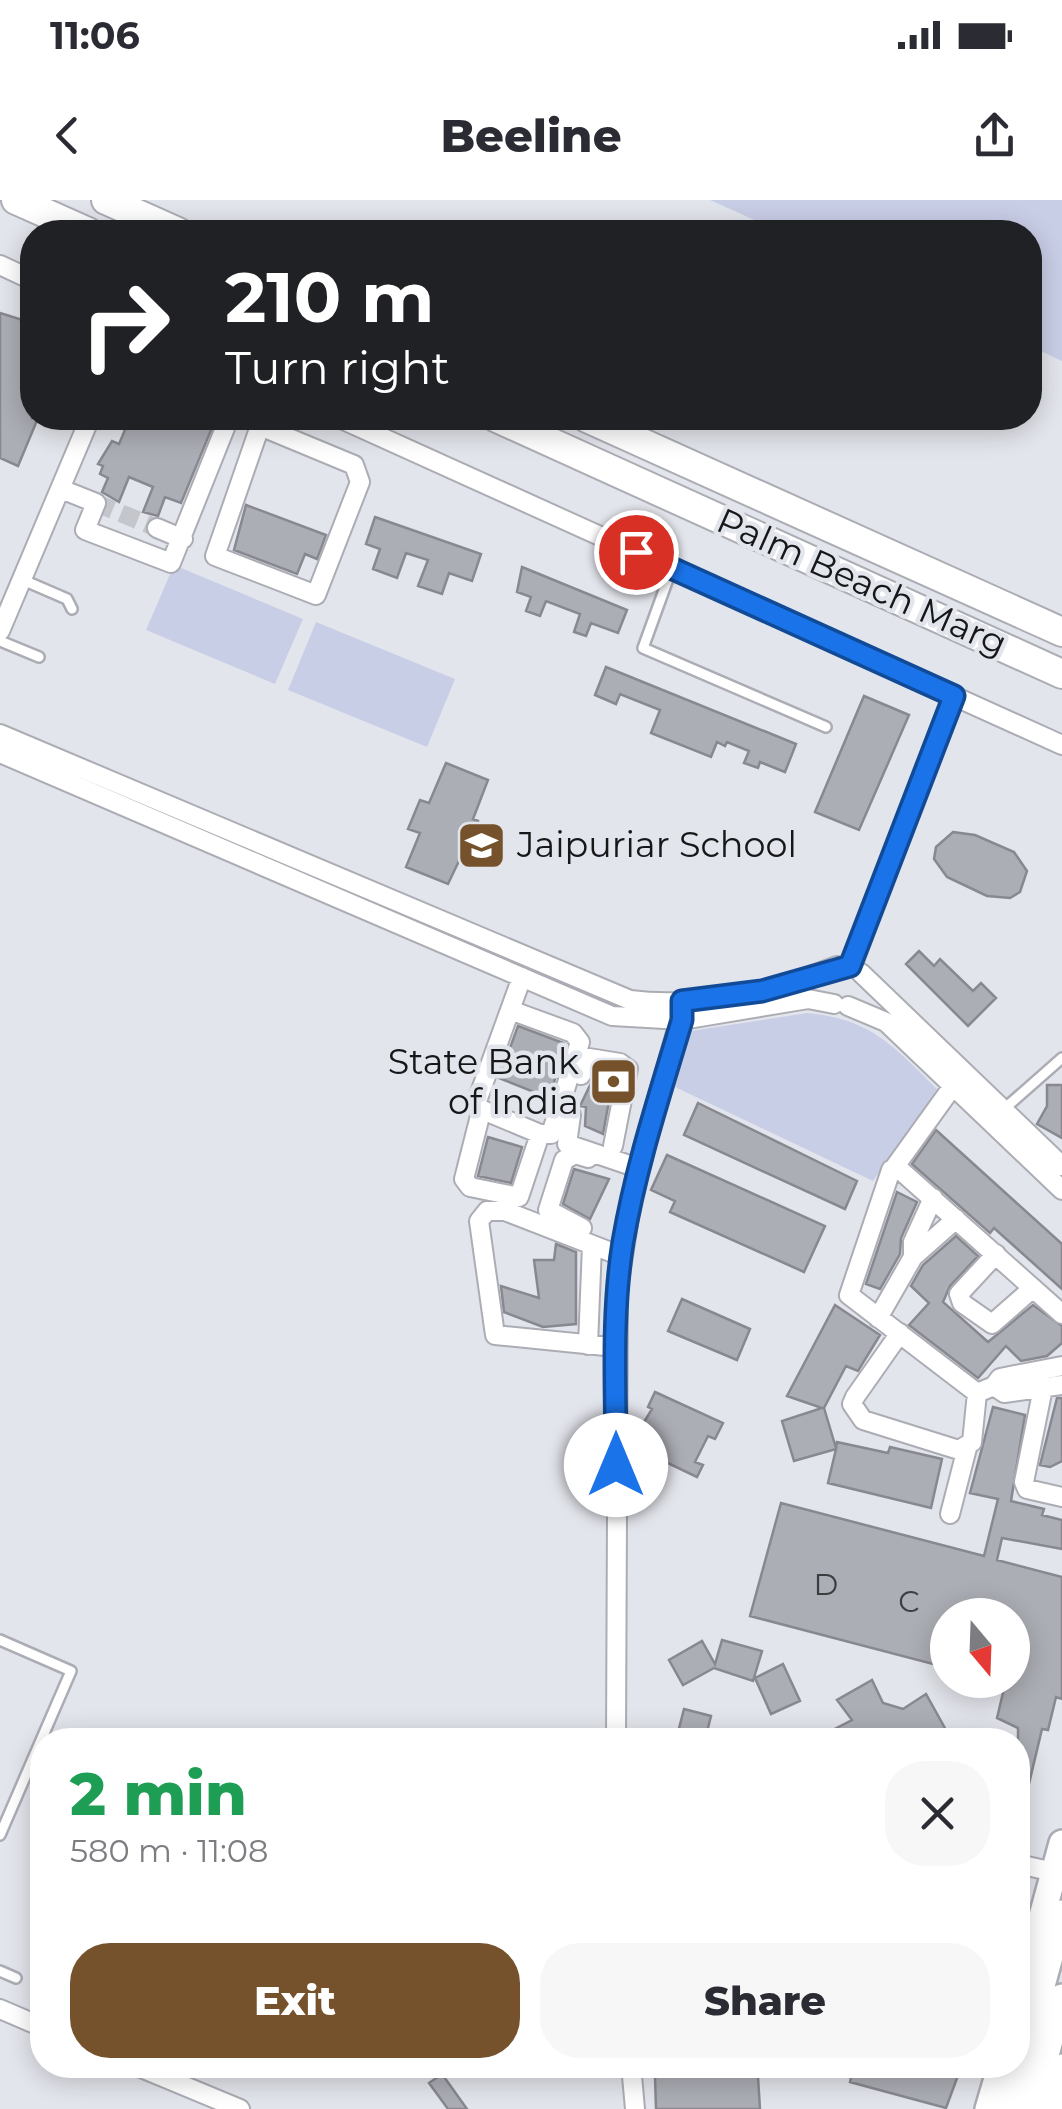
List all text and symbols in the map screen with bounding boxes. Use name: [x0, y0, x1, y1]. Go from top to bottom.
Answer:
text: 11:06: [50, 12, 140, 59]
icon: back: [40, 108, 95, 163]
text: Beeline: [440, 108, 622, 163]
icon: share: [967, 108, 1022, 163]
text: 210 m: [225, 254, 435, 340]
icon: right: [60, 260, 190, 390]
text: Turn right: [225, 340, 450, 395]
street label: Palm Beach Marg: [711, 498, 1014, 665]
pin: [594, 510, 679, 595]
icon: arrive: [609, 525, 664, 580]
school or university icon: Jaipuriar School: [456, 819, 508, 871]
place label: Jaipuriar School: [516, 823, 797, 866]
place label: State Bank of India: [388, 1040, 579, 1123]
bank icon: State Bank of India: [588, 1056, 640, 1108]
position arrow: [564, 1413, 668, 1517]
house number: D: [814, 1566, 838, 1603]
house number: C: [898, 1583, 920, 1620]
north arrow: [930, 1598, 1030, 1698]
map controls: [930, 1598, 1030, 1698]
text: 2 min: [70, 1757, 247, 1830]
button: close: [885, 1761, 990, 1866]
text: 580 m · 11:08: [70, 1831, 268, 1870]
button: Exit: [70, 1943, 520, 2058]
button: Share: [540, 1943, 990, 2058]

